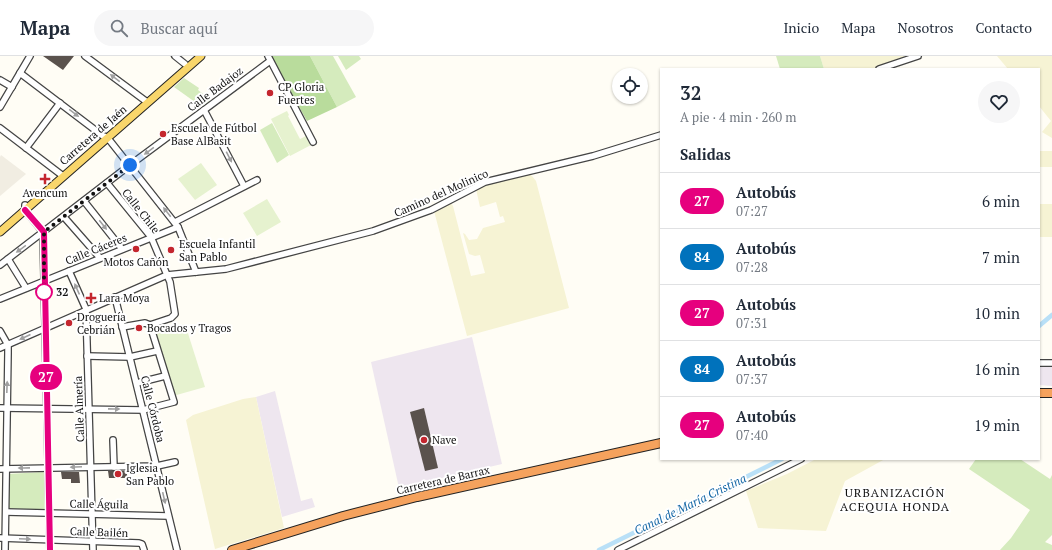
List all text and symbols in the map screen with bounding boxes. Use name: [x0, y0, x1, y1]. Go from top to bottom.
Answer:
search box: [94, 10, 374, 46]
text: Mapa: [20, 15, 70, 40]
icon: search: [108, 17, 130, 39]
text: Buscar aquí: [140, 18, 218, 38]
text: Inicio: [783, 18, 819, 37]
text: Mapa: [841, 18, 876, 37]
text: Nosotros: [898, 18, 954, 37]
text: Contacto: [976, 18, 1032, 37]
street label: Calle Badajoz: [184, 64, 246, 114]
map controls: [612, 68, 648, 104]
button: locate: [612, 68, 648, 104]
one-way arrow: [109, 74, 120, 82]
place label: CP Gloria Fuertes: [278, 80, 325, 107]
text: 32: [680, 80, 701, 105]
button: heart: [978, 81, 1020, 123]
marker: CP Gloria Fuertes: [265, 88, 275, 98]
street label: Carretera de Jaén: [57, 102, 130, 168]
text: A pie · 4 min · 260 m: [680, 108, 797, 126]
one-way arrow: [68, 109, 79, 118]
place label: Escuela de Fútbol Base AlBasit: [171, 121, 257, 148]
marker: Escuela de Fútbol Base AlBasit: [158, 129, 168, 139]
text: Salidas: [680, 144, 731, 164]
one-way arrow: [143, 147, 154, 155]
one-way arrow: [225, 151, 232, 163]
your location: [120, 155, 140, 175]
street label: Camino del Molinico: [392, 166, 490, 220]
marker: Avencum: [39, 173, 51, 185]
text: Autobús: [736, 182, 796, 202]
place label: Avencum: [22, 186, 68, 200]
street label: Calle Chile: [119, 186, 163, 237]
text: 27: [694, 191, 710, 210]
text: 6 min: [982, 191, 1020, 211]
text: 07:27: [736, 202, 768, 220]
one-way arrow: [163, 207, 171, 218]
one-way arrow: [99, 219, 108, 230]
street label: Calle Cáceres: [63, 230, 129, 268]
place label: Escuela Infantil San Pablo: [179, 237, 256, 264]
text: Autobús: [736, 238, 796, 258]
marker: Motos Cañón: [131, 244, 141, 254]
one-way arrow: [16, 245, 27, 253]
marker: Escuela Infantil San Pablo: [166, 245, 176, 255]
text: 84: [694, 247, 710, 266]
text: 7 min: [982, 247, 1020, 267]
place label: Motos Cañón: [104, 255, 169, 269]
text: 07:28: [736, 258, 768, 276]
marker: 32: [35, 283, 53, 301]
one-way arrow: [74, 284, 80, 295]
place label: 32: [56, 285, 68, 299]
place label: Lara Moya: [99, 291, 150, 305]
marker: Lara Moya: [86, 293, 96, 303]
text: Autobús: [736, 294, 796, 314]
text: 27: [694, 303, 710, 322]
text: 10 min: [974, 303, 1020, 323]
place label: Droguería Cebrián: [77, 310, 126, 337]
text: 07:31: [736, 314, 768, 332]
marker: Droguería Cebrián: [64, 318, 74, 328]
place label: Bocados y Tragos: [147, 321, 232, 335]
marker: Bocados y Tragos: [134, 323, 144, 333]
one-way arrow: [19, 334, 30, 340]
text: Autobús: [736, 350, 796, 370]
text: 84: [694, 359, 710, 378]
text: 16 min: [974, 359, 1020, 379]
line badge: 27: [28, 364, 64, 390]
text: 27: [38, 367, 54, 386]
text: 07:37: [736, 370, 768, 388]
street label: Calle Córdoba: [138, 374, 168, 444]
street label: Calle Almería: [71, 375, 87, 442]
one-way arrow: [4, 380, 10, 393]
one-way arrow: [108, 406, 121, 412]
text: Autobús: [736, 406, 796, 426]
text: 27: [694, 415, 710, 434]
text: 19 min: [974, 415, 1020, 435]
text: 07:40: [736, 426, 768, 444]
place label: Nave: [432, 433, 457, 447]
marker: Nave: [419, 435, 429, 445]
place label: Iglesia San Pablo: [126, 461, 174, 488]
street label: Carretera de Barrax: [395, 462, 491, 498]
one-way arrow: [69, 464, 82, 470]
one-way arrow: [17, 465, 30, 471]
marker: Iglesia San Pablo: [113, 469, 123, 479]
water label: Canal de María Cristina: [631, 470, 749, 538]
district label: URBANIZACIÓN ACEQUIA HONDA: [840, 485, 950, 514]
one-way arrow: [162, 491, 168, 504]
street label: Calle Águila: [70, 496, 129, 512]
street label: Calle Bailén: [70, 524, 129, 540]
one-way arrow: [19, 536, 32, 542]

